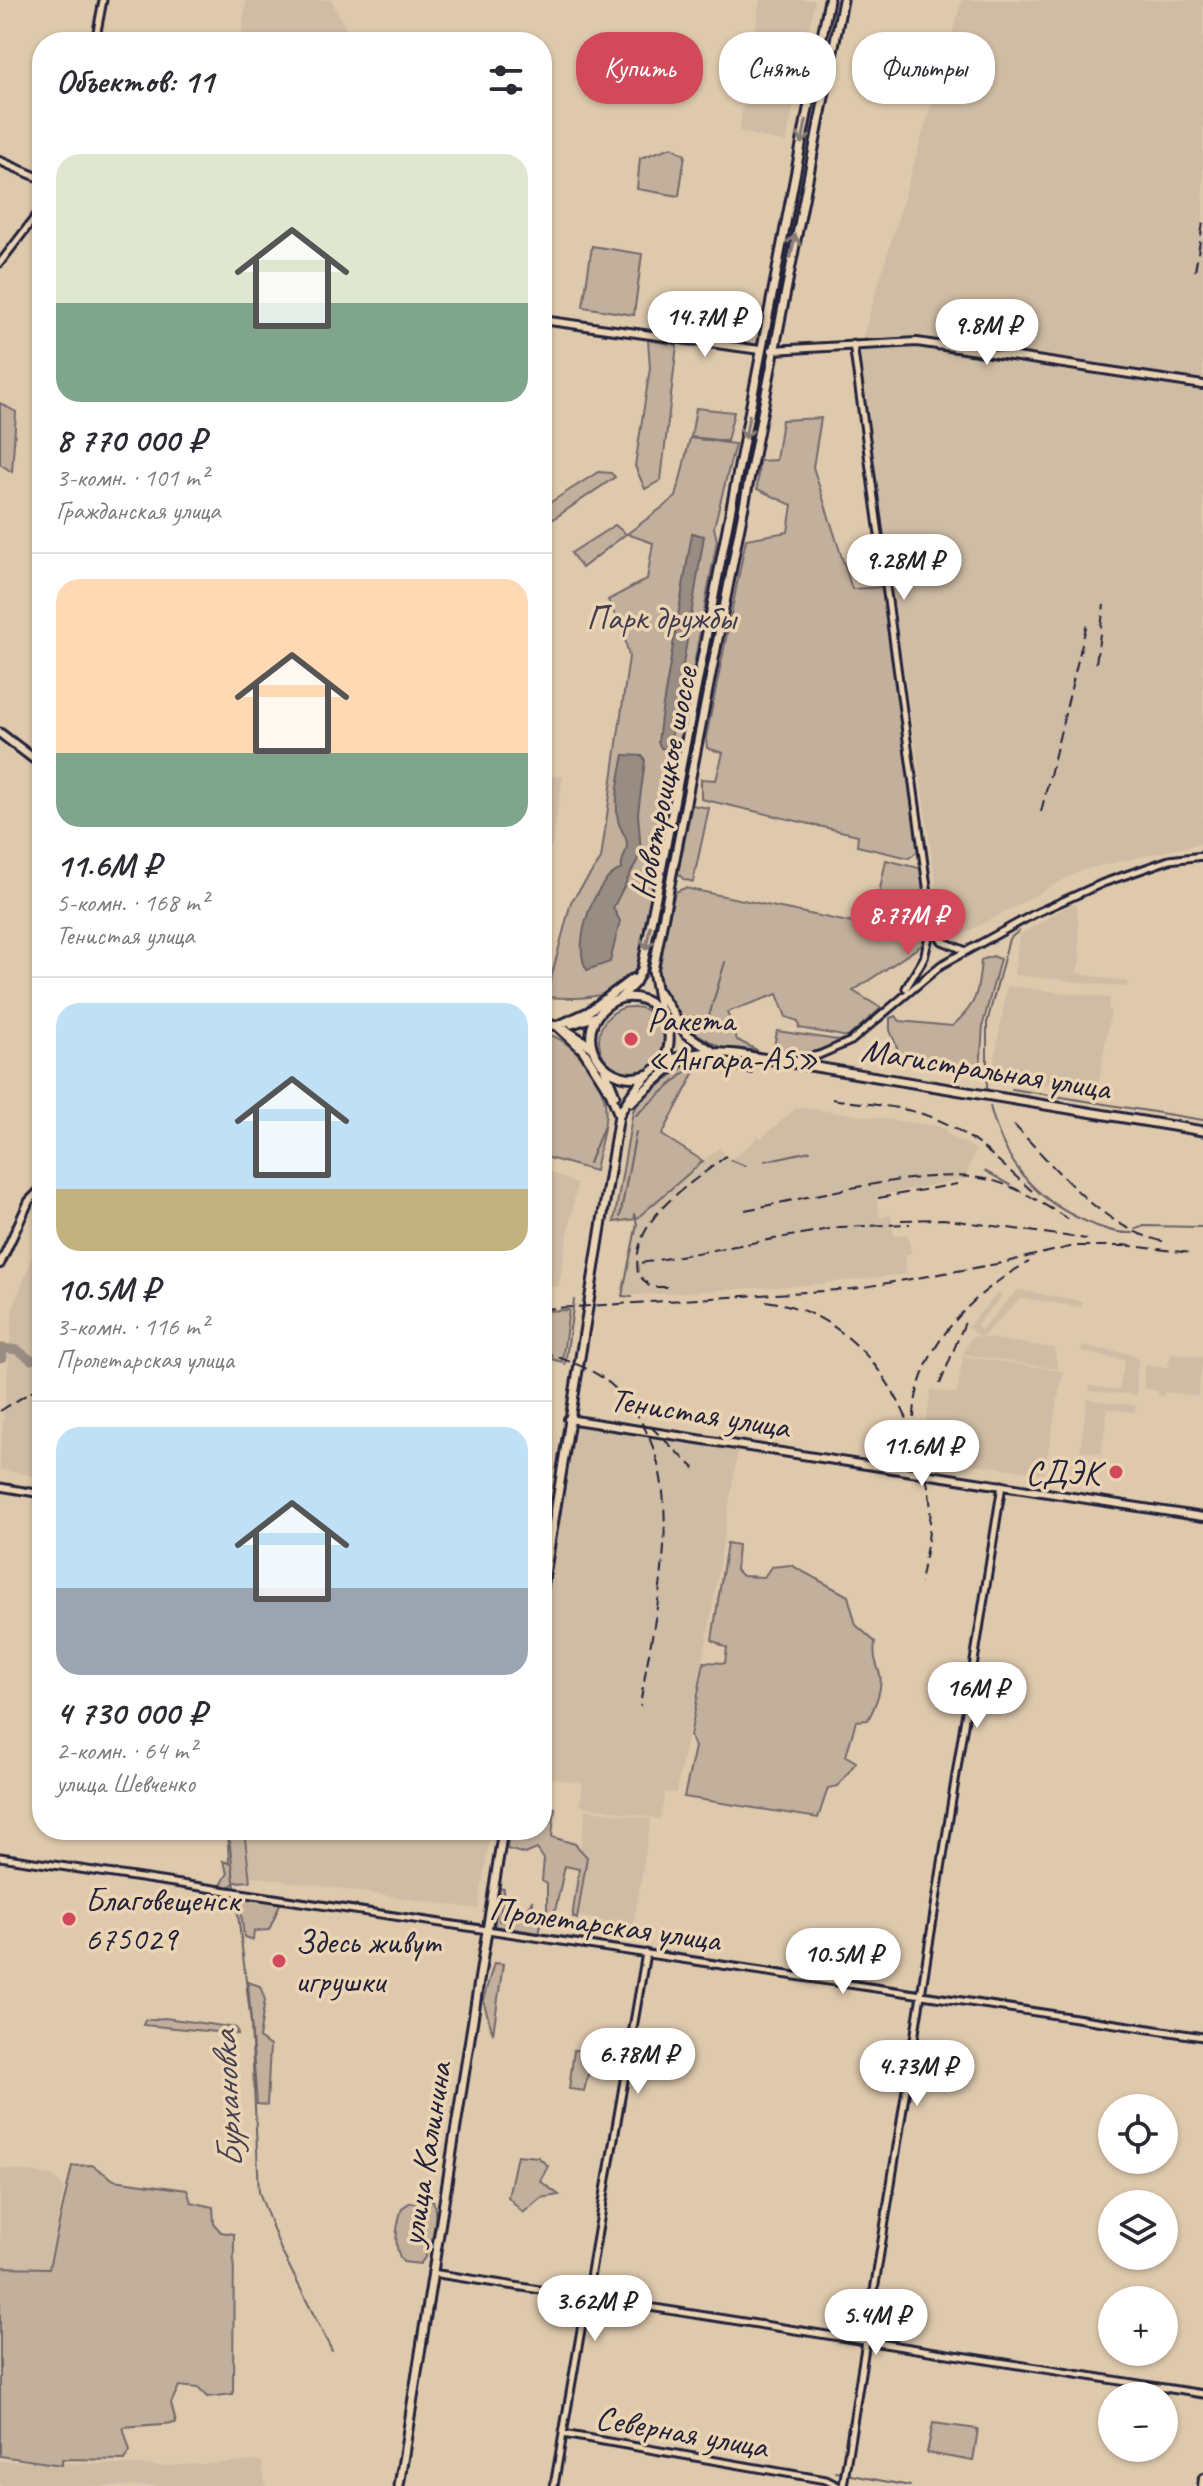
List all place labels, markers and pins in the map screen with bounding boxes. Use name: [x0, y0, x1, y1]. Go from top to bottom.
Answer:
pin: 14.7M ₽: [631, 291, 779, 359]
pin: 9.8M ₽: [922, 299, 1052, 367]
pin: 9.28M ₽: [830, 534, 978, 602]
pin: 8.77M ₽: [834, 889, 982, 957]
place label: Ракета «Ангара-А5»: [647, 998, 818, 1080]
marker: Ракета «Ангара-А5»: [622, 1030, 640, 1048]
pin: 11.6M ₽: [848, 1420, 996, 1488]
place label: СДЭК: [1026, 1451, 1107, 1494]
marker: СДЭК: [1107, 1463, 1125, 1481]
pin: 16M ₽: [921, 1662, 1033, 1730]
place label: Благовещенск 675029: [85, 1878, 243, 1960]
marker: Благовещенск 675029: [60, 1910, 78, 1928]
place label: Здесь живут игрушки: [295, 1920, 442, 2002]
pin: 10.5M ₽: [769, 1928, 917, 1996]
marker: Здесь живут игрушки: [270, 1952, 288, 1970]
pin: 6.78M ₽: [564, 2028, 712, 2096]
pin: 4.73M ₽: [843, 2040, 991, 2108]
pin: 3.62M ₽: [521, 2275, 669, 2343]
pin: 5.4M ₽: [811, 2289, 941, 2357]

